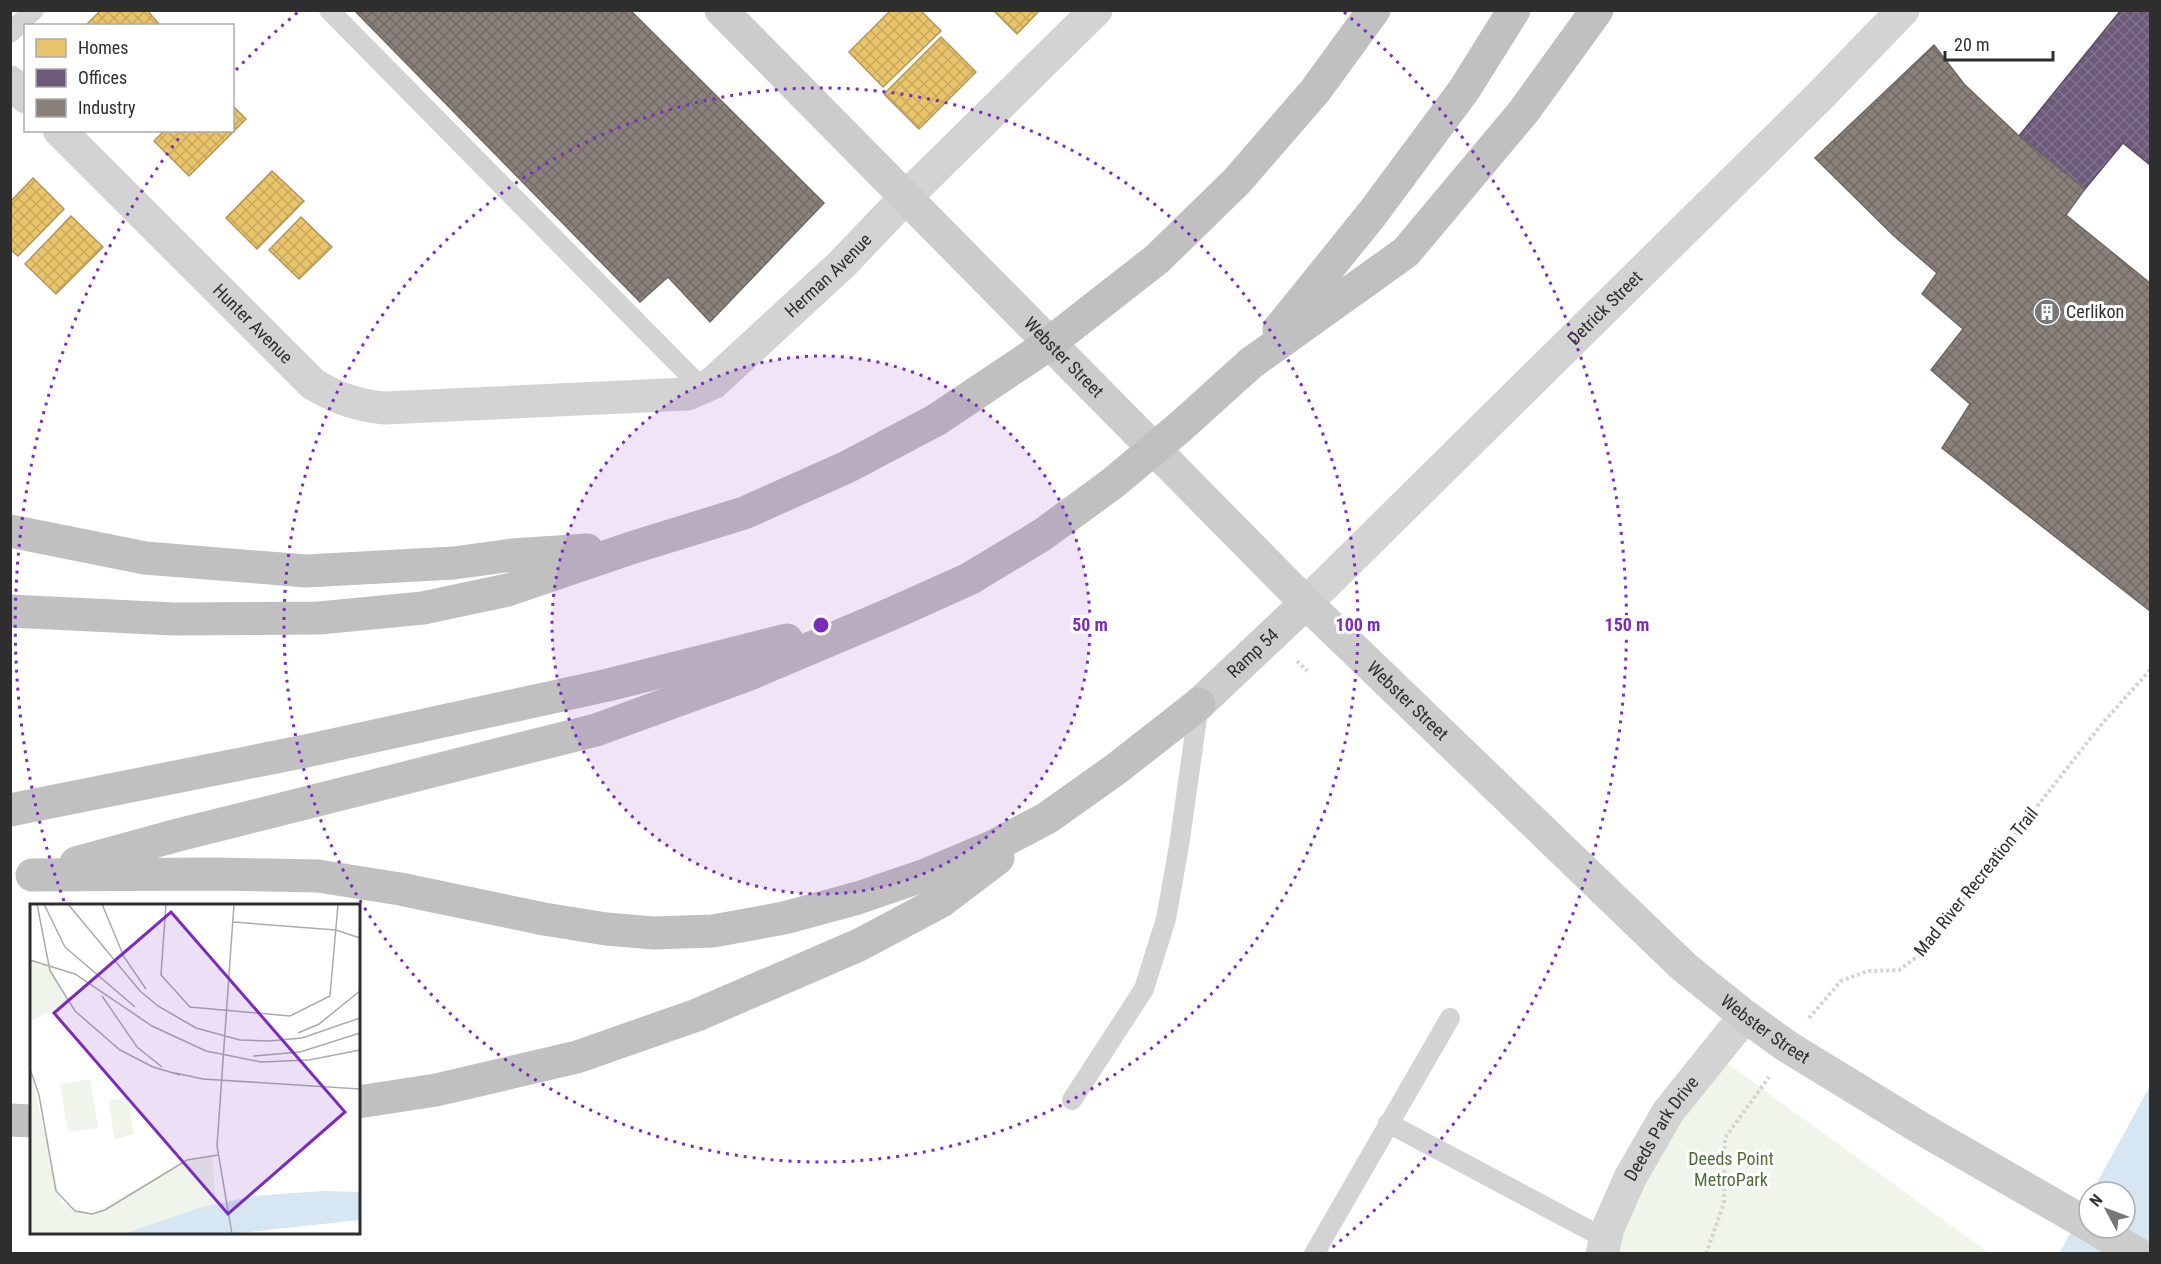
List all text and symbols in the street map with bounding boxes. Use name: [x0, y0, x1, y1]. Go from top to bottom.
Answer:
legend: [24, 24, 234, 132]
scale bar: [1945, 24, 2053, 62]
text: 20 m: [1954, 34, 1989, 55]
text: Homes: [78, 37, 128, 58]
text: Offices: [78, 67, 127, 88]
text: Industry: [78, 97, 136, 118]
street label: Herman Avenue: [780, 229, 875, 322]
street label: Detrick Street: [1563, 266, 1646, 349]
street label: Hunter Avenue: [209, 279, 297, 368]
building icon: Cerlikon: [2032, 297, 2062, 327]
place label: Cerlikon: [2066, 301, 2124, 322]
street label: Webster Street: [1020, 312, 1108, 402]
text: 50 m: [1072, 614, 1108, 635]
text: 100 m: [1336, 614, 1380, 635]
text: 150 m: [1605, 614, 1649, 635]
centre of rings: [811, 615, 831, 635]
street label: Ramp 54: [1223, 624, 1283, 682]
street label: Webster Street: [1363, 657, 1453, 744]
street label: Mad River Recreation Trail: [1909, 803, 2042, 960]
inset map: [30, 904, 360, 1234]
street label: Webster Street: [1717, 990, 1814, 1068]
street label: Deeds Park Drive: [1620, 1072, 1703, 1184]
park label: Deeds Point MetroPark: [1688, 1148, 1774, 1190]
north arrow: [2077, 1180, 2137, 1240]
text: N: [2086, 1191, 2106, 1210]

